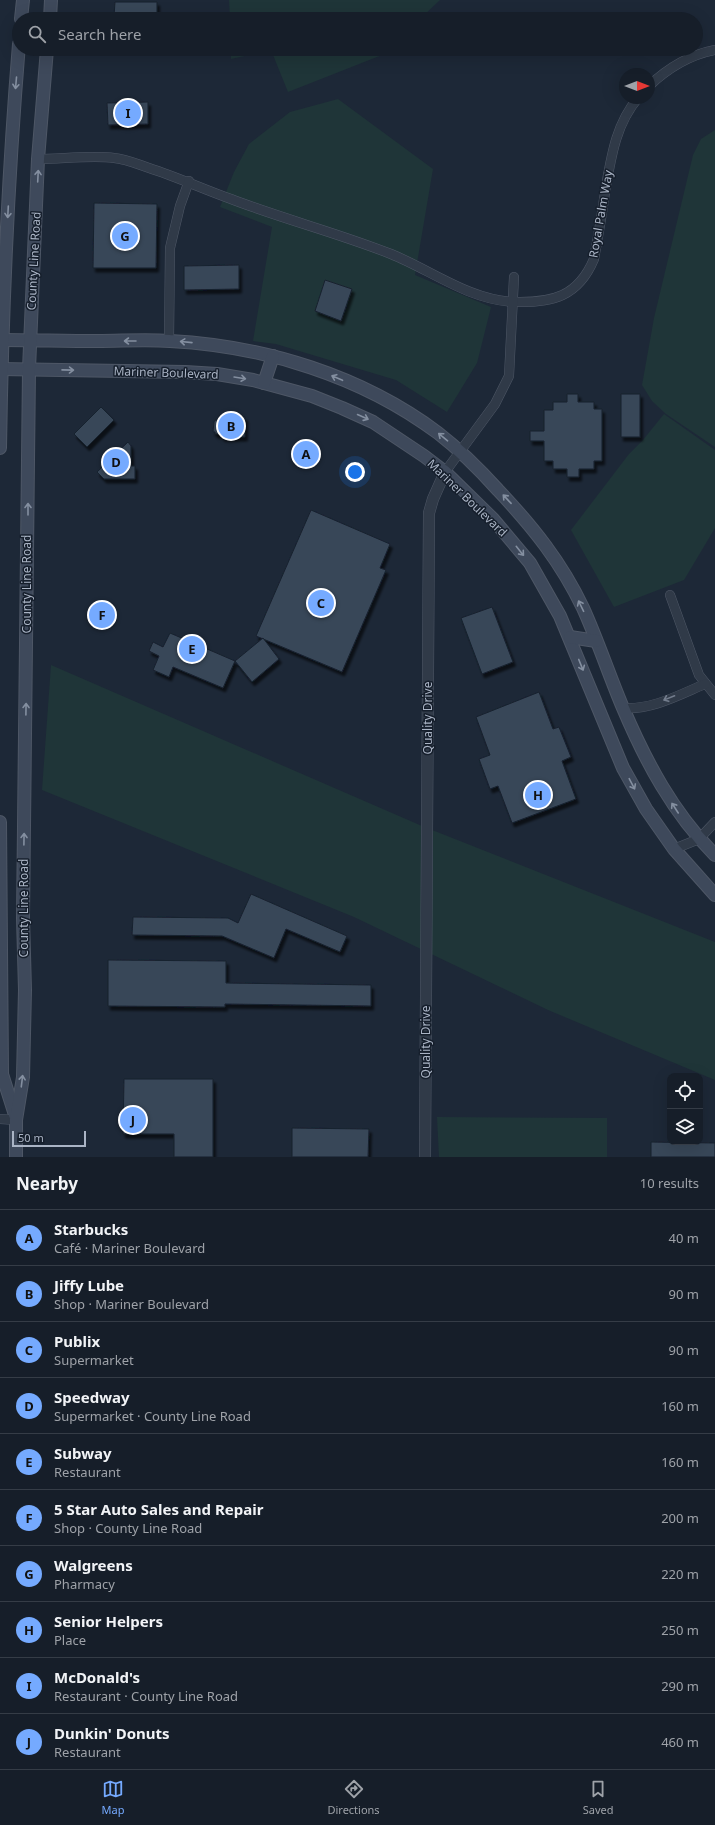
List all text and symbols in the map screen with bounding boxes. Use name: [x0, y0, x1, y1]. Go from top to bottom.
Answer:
search box: [12, 12, 703, 56]
icon: search: [26, 23, 48, 45]
text: Search here: [58, 24, 141, 44]
north arrow: [619, 68, 655, 104]
one-way arrow: [12, 76, 19, 89]
pin: I: [115, 98, 141, 128]
street label: Royal Palm Way: [584, 168, 617, 259]
one-way arrow: [34, 170, 41, 183]
one-way arrow: [4, 205, 12, 218]
street label: County Line Road: [22, 211, 45, 311]
pin: G: [112, 221, 138, 251]
one-way arrow: [124, 337, 137, 345]
one-way arrow: [180, 339, 193, 346]
street label: Mariner Boulevard: [113, 362, 219, 383]
one-way arrow: [61, 367, 74, 374]
one-way arrow: [331, 373, 343, 381]
one-way arrow: [233, 374, 246, 382]
pin: B: [218, 411, 244, 441]
one-way arrow: [357, 414, 369, 422]
one-way arrow: [438, 433, 449, 442]
pin: A: [293, 439, 319, 469]
pin: D: [103, 447, 129, 477]
street label: Mariner Boulevard: [424, 455, 511, 540]
your location: [345, 462, 365, 482]
one-way arrow: [503, 495, 512, 505]
one-way arrow: [24, 503, 32, 516]
street label: County Line Road: [18, 535, 35, 633]
one-way arrow: [516, 545, 524, 556]
pin: C: [308, 588, 334, 618]
pin: F: [89, 600, 115, 630]
one-way arrow: [577, 600, 584, 612]
pin: E: [179, 634, 205, 664]
one-way arrow: [578, 659, 585, 671]
street label: Quality Drive: [419, 681, 436, 754]
one-way arrow: [663, 695, 675, 703]
one-way arrow: [22, 703, 30, 716]
one-way arrow: [629, 778, 637, 790]
pin: H: [525, 780, 551, 810]
one-way arrow: [671, 802, 679, 813]
one-way arrow: [20, 833, 28, 846]
street label: County Line Road: [15, 859, 32, 957]
street label: Quality Drive: [417, 1005, 434, 1078]
map controls: [667, 1073, 703, 1145]
button: locate: [667, 1073, 703, 1109]
one-way arrow: [18, 1075, 26, 1088]
pin: J: [120, 1105, 146, 1135]
button: layers: [667, 1109, 703, 1145]
scale bar: [12, 1129, 86, 1148]
text: 50 m: [18, 1130, 44, 1145]
text: Nearby: [16, 1172, 78, 1195]
text: 10 results: [640, 1174, 699, 1192]
text: Starbucks: [54, 1219, 128, 1239]
text: A: [25, 1229, 34, 1247]
text: 40 m: [669, 1229, 699, 1247]
text: Café · Mariner Boulevard: [54, 1239, 205, 1257]
text: Jiffy Lube: [54, 1275, 124, 1295]
text: B: [25, 1285, 33, 1303]
text: 90 m: [669, 1285, 699, 1303]
text: Shop · Mariner Boulevard: [54, 1295, 209, 1313]
text: Publix: [54, 1331, 100, 1351]
text: C: [25, 1341, 33, 1359]
text: 90 m: [669, 1341, 699, 1359]
text: Supermarket: [54, 1351, 134, 1369]
text: Speedway: [54, 1387, 130, 1407]
text: D: [24, 1397, 34, 1415]
text: 160 m: [661, 1397, 699, 1415]
text: Supermarket · County Line Road: [54, 1407, 251, 1425]
text: Subway: [54, 1443, 112, 1463]
text: E: [25, 1453, 33, 1471]
text: 160 m: [661, 1453, 699, 1471]
text: Restaurant: [54, 1463, 121, 1481]
text: 5 Star Auto Sales and Repair: [54, 1499, 263, 1519]
text: F: [25, 1509, 33, 1527]
text: 200 m: [661, 1509, 699, 1527]
text: Shop · County Line Road: [54, 1519, 202, 1537]
text: Walgreens: [54, 1555, 133, 1575]
text: G: [24, 1565, 34, 1583]
text: 220 m: [661, 1565, 699, 1583]
text: Pharmacy: [54, 1575, 115, 1593]
text: Senior Helpers: [54, 1611, 163, 1631]
text: H: [24, 1621, 34, 1639]
text: 250 m: [661, 1621, 699, 1639]
text: Place: [54, 1631, 86, 1649]
text: McDonald's: [54, 1667, 140, 1687]
text: I: [26, 1677, 32, 1695]
text: 290 m: [661, 1677, 699, 1695]
text: Restaurant · County Line Road: [54, 1687, 238, 1705]
text: Dunkin' Donuts: [54, 1723, 170, 1743]
text: J: [27, 1733, 31, 1751]
text: 460 m: [661, 1733, 699, 1751]
text: Restaurant: [54, 1743, 121, 1761]
tab: Map: [102, 1778, 124, 1817]
tab: Directions: [327, 1778, 380, 1817]
tab: Saved: [583, 1778, 613, 1817]

